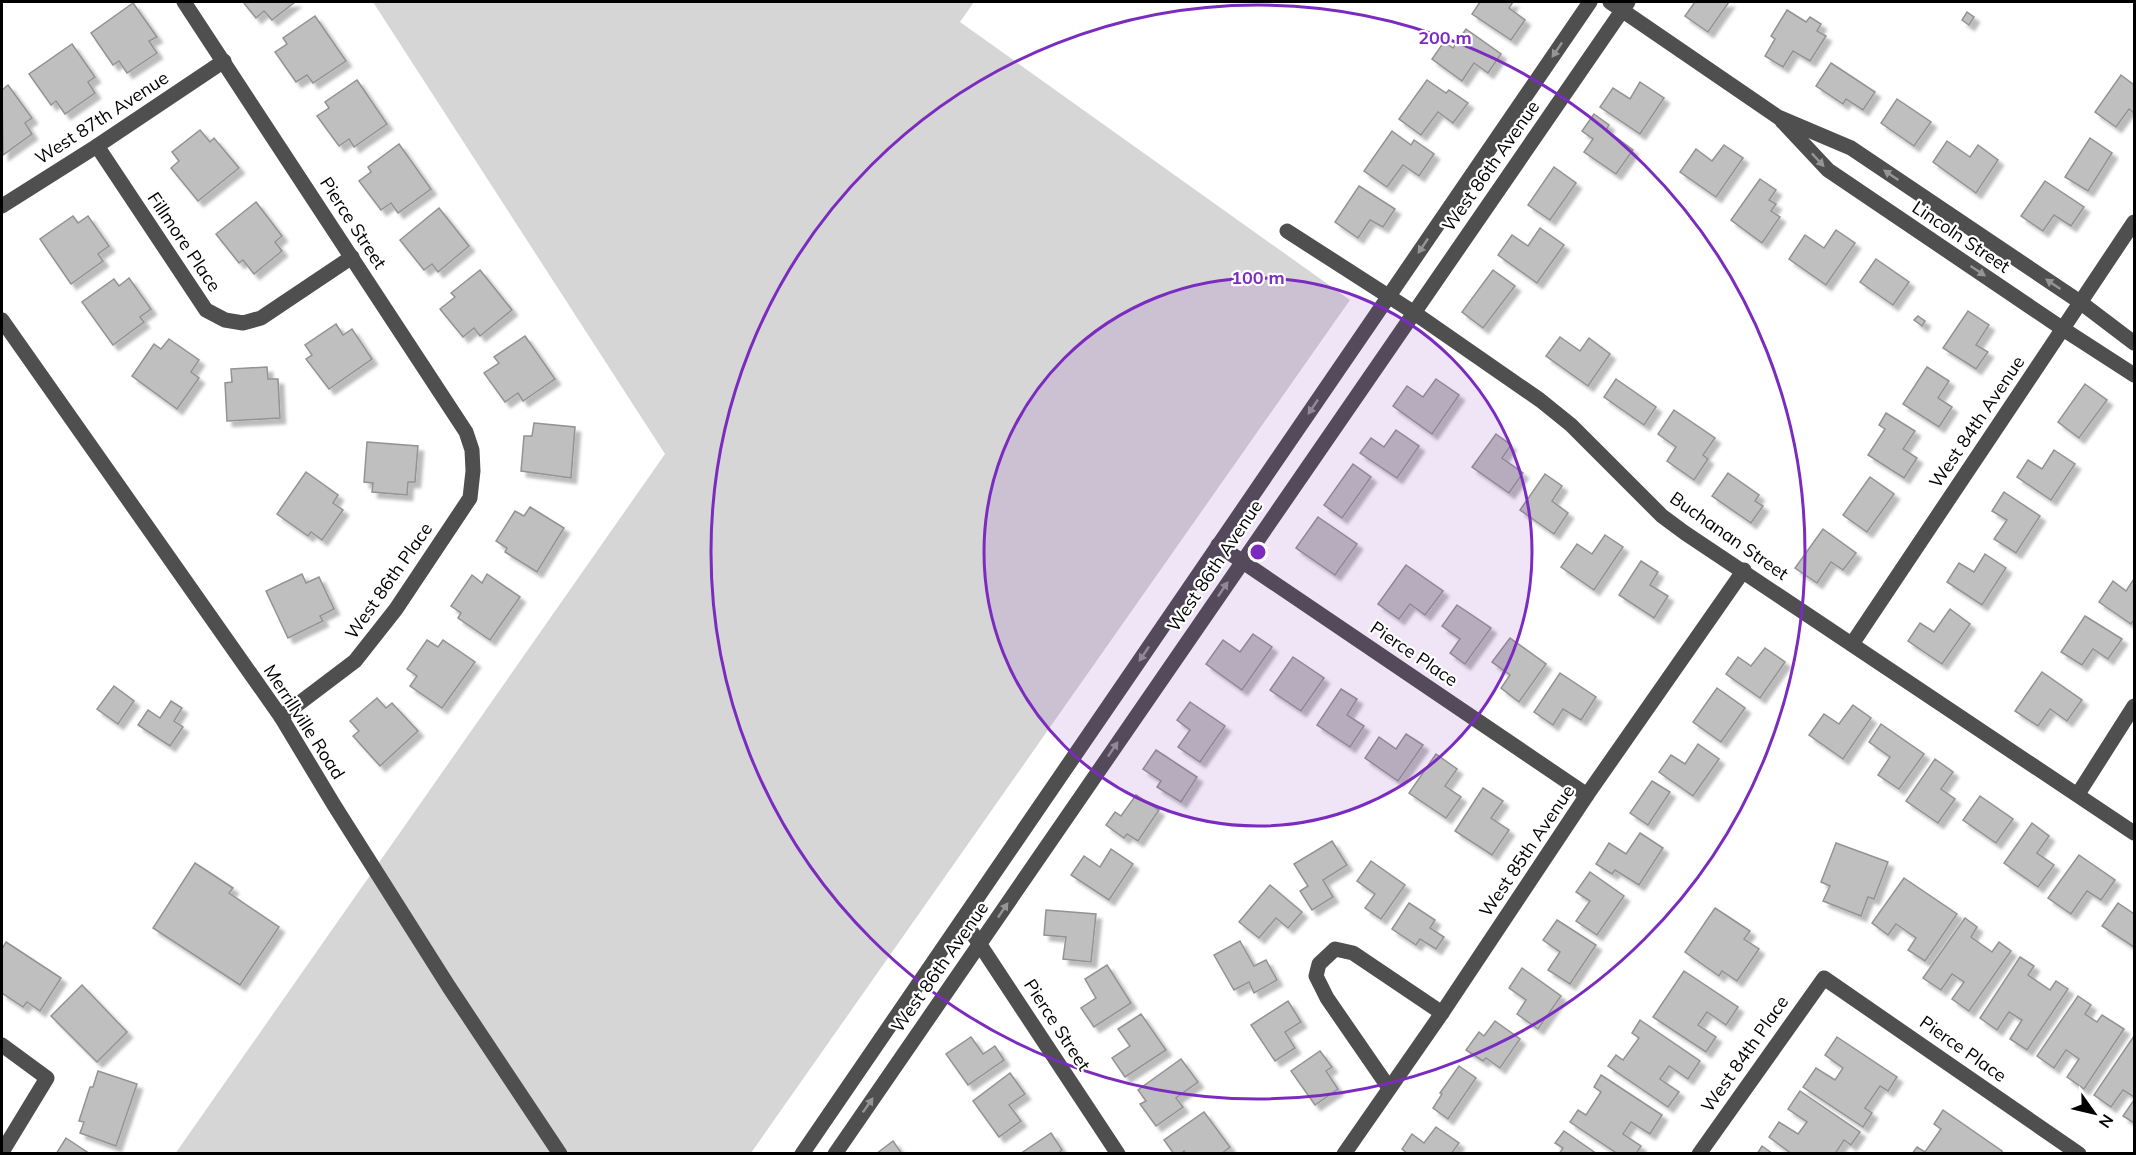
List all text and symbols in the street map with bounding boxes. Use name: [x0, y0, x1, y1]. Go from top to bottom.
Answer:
text: 200 m: [1418, 26, 1472, 49]
one-way arrow: [1551, 42, 1562, 58]
street label: West 87th Avenue: [31, 66, 173, 169]
street label: West 86th Avenue: [1437, 96, 1544, 236]
one-way arrow: [1811, 152, 1825, 167]
one-way arrow: [1884, 169, 1900, 181]
street label: Pierce Street: [315, 172, 392, 273]
street label: Fillmore Place: [143, 187, 226, 296]
street label: Lincoln Street: [1908, 195, 2015, 278]
one-way arrow: [1417, 237, 1429, 253]
one-way arrow: [1969, 265, 1985, 277]
text: 100 m: [1231, 266, 1285, 289]
one-way arrow: [2045, 279, 2061, 290]
street label: West 84th Avenue: [1924, 351, 2029, 492]
one-way arrow: [1307, 398, 1319, 414]
street label: Buchanan Street: [1666, 486, 1793, 585]
street label: West 86th Avenue: [1162, 495, 1267, 636]
street label: West 86th Place: [340, 518, 437, 643]
centre of rings: [1248, 542, 1268, 562]
one-way arrow: [1217, 581, 1229, 597]
street label: Pierce Place: [1366, 616, 1462, 691]
one-way arrow: [1138, 646, 1150, 662]
street label: Merrillville Road: [259, 660, 350, 783]
one-way arrow: [1107, 742, 1119, 758]
street label: West 85th Avenue: [1474, 780, 1579, 921]
street label: West 86th Avenue: [886, 897, 993, 1037]
one-way arrow: [997, 903, 1009, 919]
street label: Pierce Street: [1019, 974, 1096, 1075]
street label: West 84th Place: [1696, 991, 1793, 1116]
street label: Pierce Place: [1915, 1010, 2011, 1087]
north arrow: [2064, 1083, 2124, 1143]
one-way arrow: [862, 1098, 874, 1114]
text: N: [2095, 1111, 2118, 1132]

